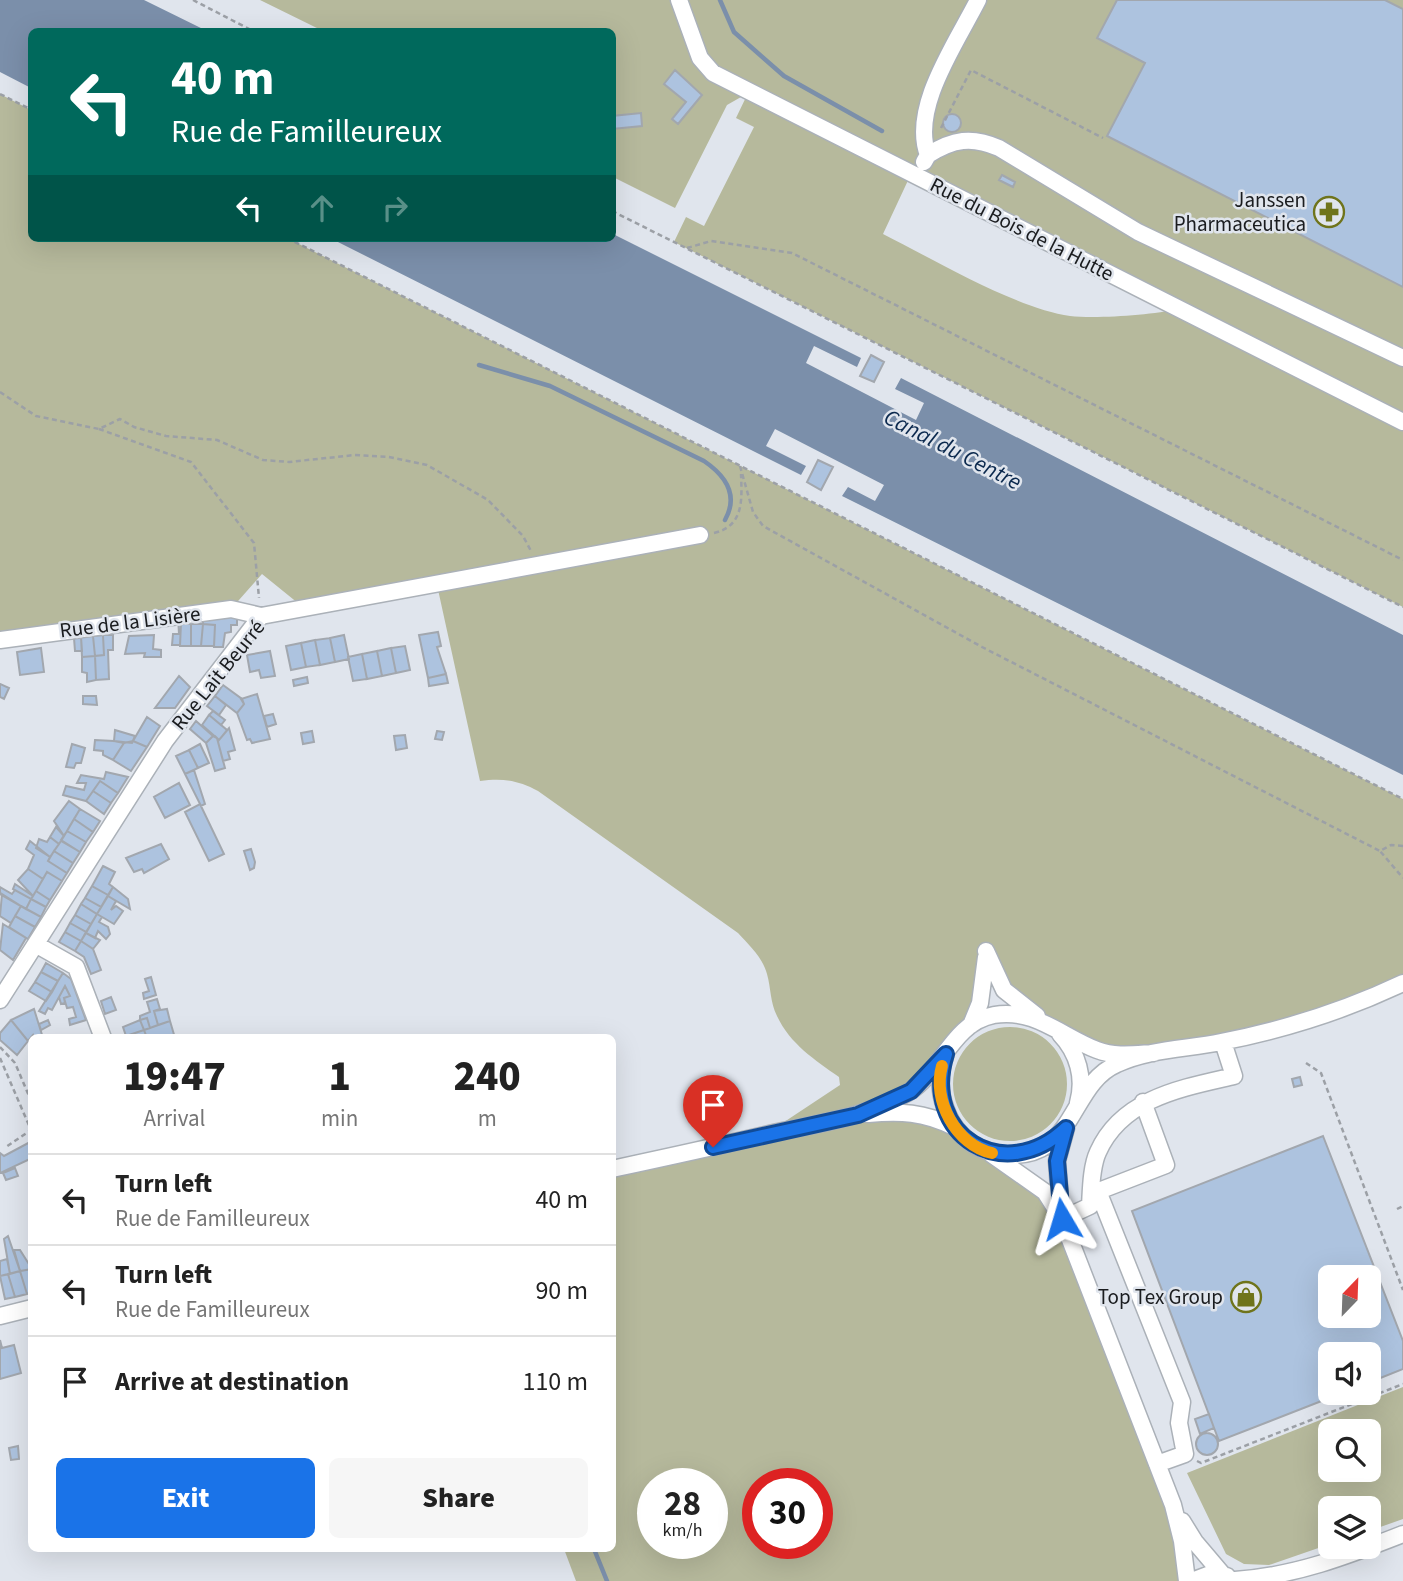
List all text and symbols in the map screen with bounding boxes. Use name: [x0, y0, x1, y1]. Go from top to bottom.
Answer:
text: 40 m: [171, 44, 275, 114]
icon: left: [56, 56, 147, 147]
text: Rue de Familleureux: [171, 109, 442, 155]
street label: Rue du Bois de la Hutte: [925, 170, 1119, 288]
place label: Janssen Pharmaceutica: [1174, 185, 1306, 239]
icon: left: [230, 189, 268, 227]
icon: ahead: [303, 189, 341, 227]
icon: right: [376, 189, 414, 227]
pharmacy icon: Janssen Pharmaceutica: [1312, 195, 1346, 229]
water label: Canal du Centre: [878, 401, 1027, 498]
street label: Rue de la Lisière: [58, 598, 202, 646]
street label: Rue Lait Beurré: [164, 613, 272, 737]
text: 19:47: [123, 1047, 226, 1107]
text: 1: [328, 1047, 351, 1107]
text: 240: [454, 1047, 521, 1107]
pin: [683, 1075, 743, 1147]
icon: arrive: [694, 1086, 732, 1124]
text: Arrival: [144, 1102, 205, 1135]
text: min: [321, 1102, 358, 1135]
text: m: [478, 1102, 497, 1135]
text: Turn left: [115, 1165, 212, 1202]
icon: left: [56, 1181, 94, 1219]
text: 40 m: [535, 1181, 588, 1218]
position arrow: [1025, 1182, 1099, 1256]
text: Rue de Familleureux: [115, 1202, 310, 1235]
text: Turn left: [115, 1256, 212, 1293]
north arrow: [1318, 1265, 1381, 1328]
map controls: [1318, 1265, 1381, 1559]
icon: left: [56, 1272, 94, 1310]
text: 90 m: [535, 1272, 588, 1309]
shop icon: Top Tex Group: [1229, 1280, 1263, 1314]
place label: Top Tex Group: [1098, 1282, 1223, 1312]
text: Rue de Familleureux: [115, 1293, 310, 1326]
button: sound: [1318, 1342, 1381, 1405]
icon: arrive: [56, 1363, 94, 1401]
text: Arrive at destination: [115, 1363, 349, 1400]
text: 110 m: [522, 1363, 588, 1400]
button: search: [1318, 1419, 1381, 1482]
button: Exit: [56, 1458, 315, 1538]
button: Share: [329, 1458, 588, 1538]
speed limit sign: 30: [742, 1468, 833, 1559]
text: 28: [664, 1479, 701, 1529]
button: layers: [1318, 1496, 1381, 1559]
text: km/h: [663, 1518, 702, 1543]

